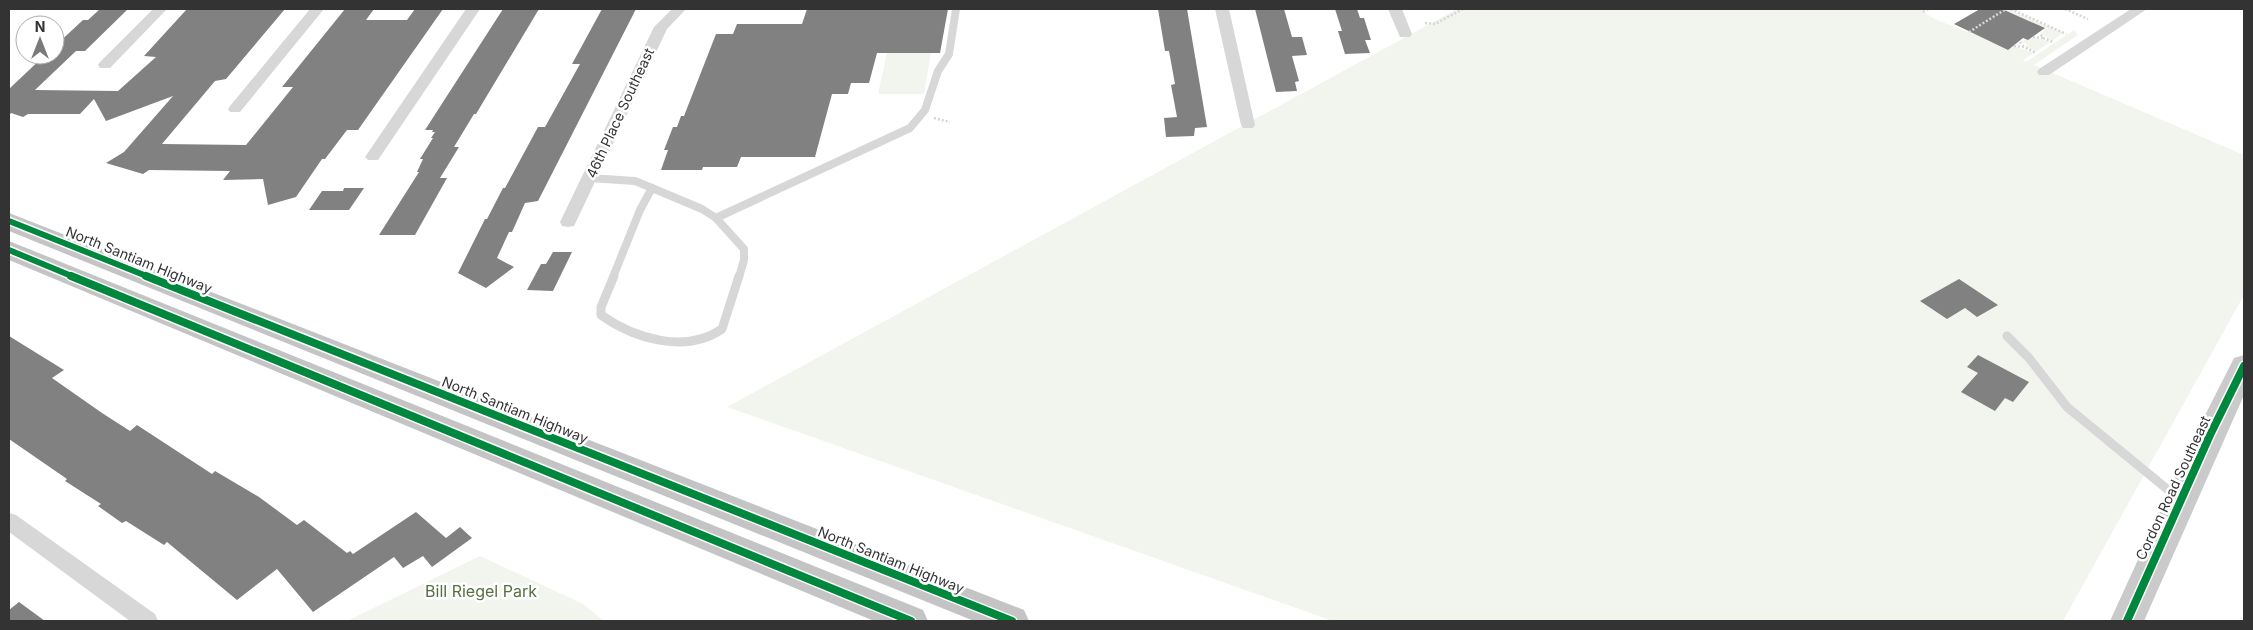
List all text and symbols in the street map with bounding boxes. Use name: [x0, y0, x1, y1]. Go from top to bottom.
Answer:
north arrow: [15, 15, 65, 65]
text: N: [35, 18, 45, 35]
street label: 46th Place Southeast: [582, 45, 657, 180]
street label: North Santiam Highway: [64, 222, 215, 297]
street label: North Santiam Highway: [440, 372, 591, 447]
street label: Cordon Road Southeast: [2132, 413, 2214, 563]
street label: North Santiam Highway: [816, 522, 967, 597]
park label: Bill Riegel Park: [425, 581, 537, 601]

